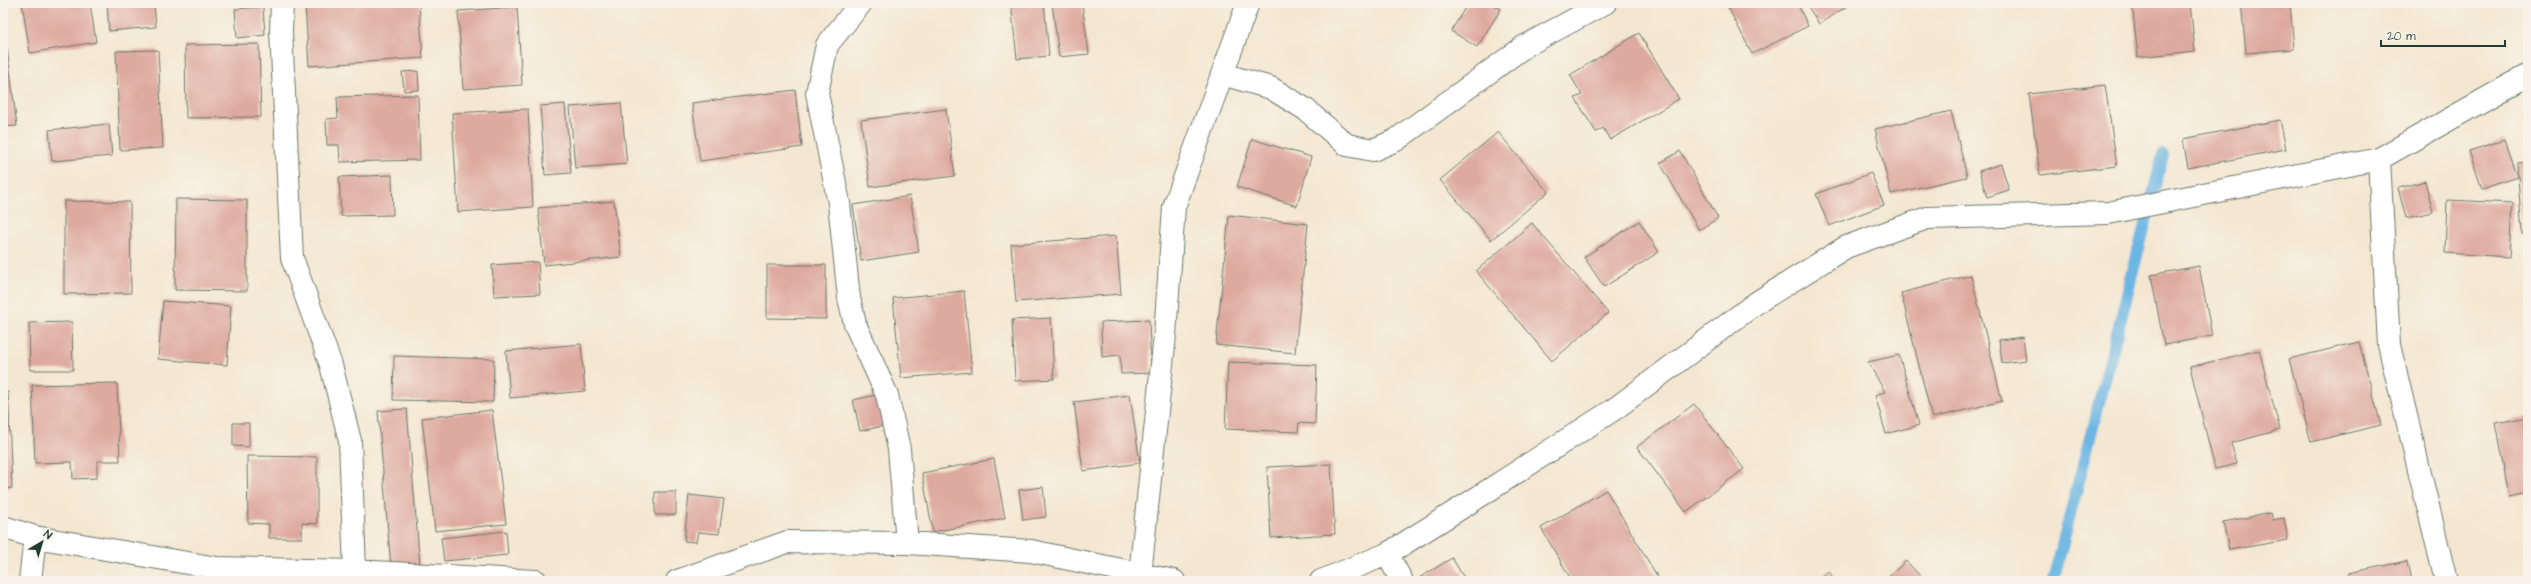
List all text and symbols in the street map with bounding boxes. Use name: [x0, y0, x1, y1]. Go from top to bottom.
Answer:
scale bar: [2381, 22, 2505, 48]
text: 20 m: [2387, 28, 2416, 45]
north arrow: [22, 522, 62, 562]
text: N: [41, 526, 55, 543]

